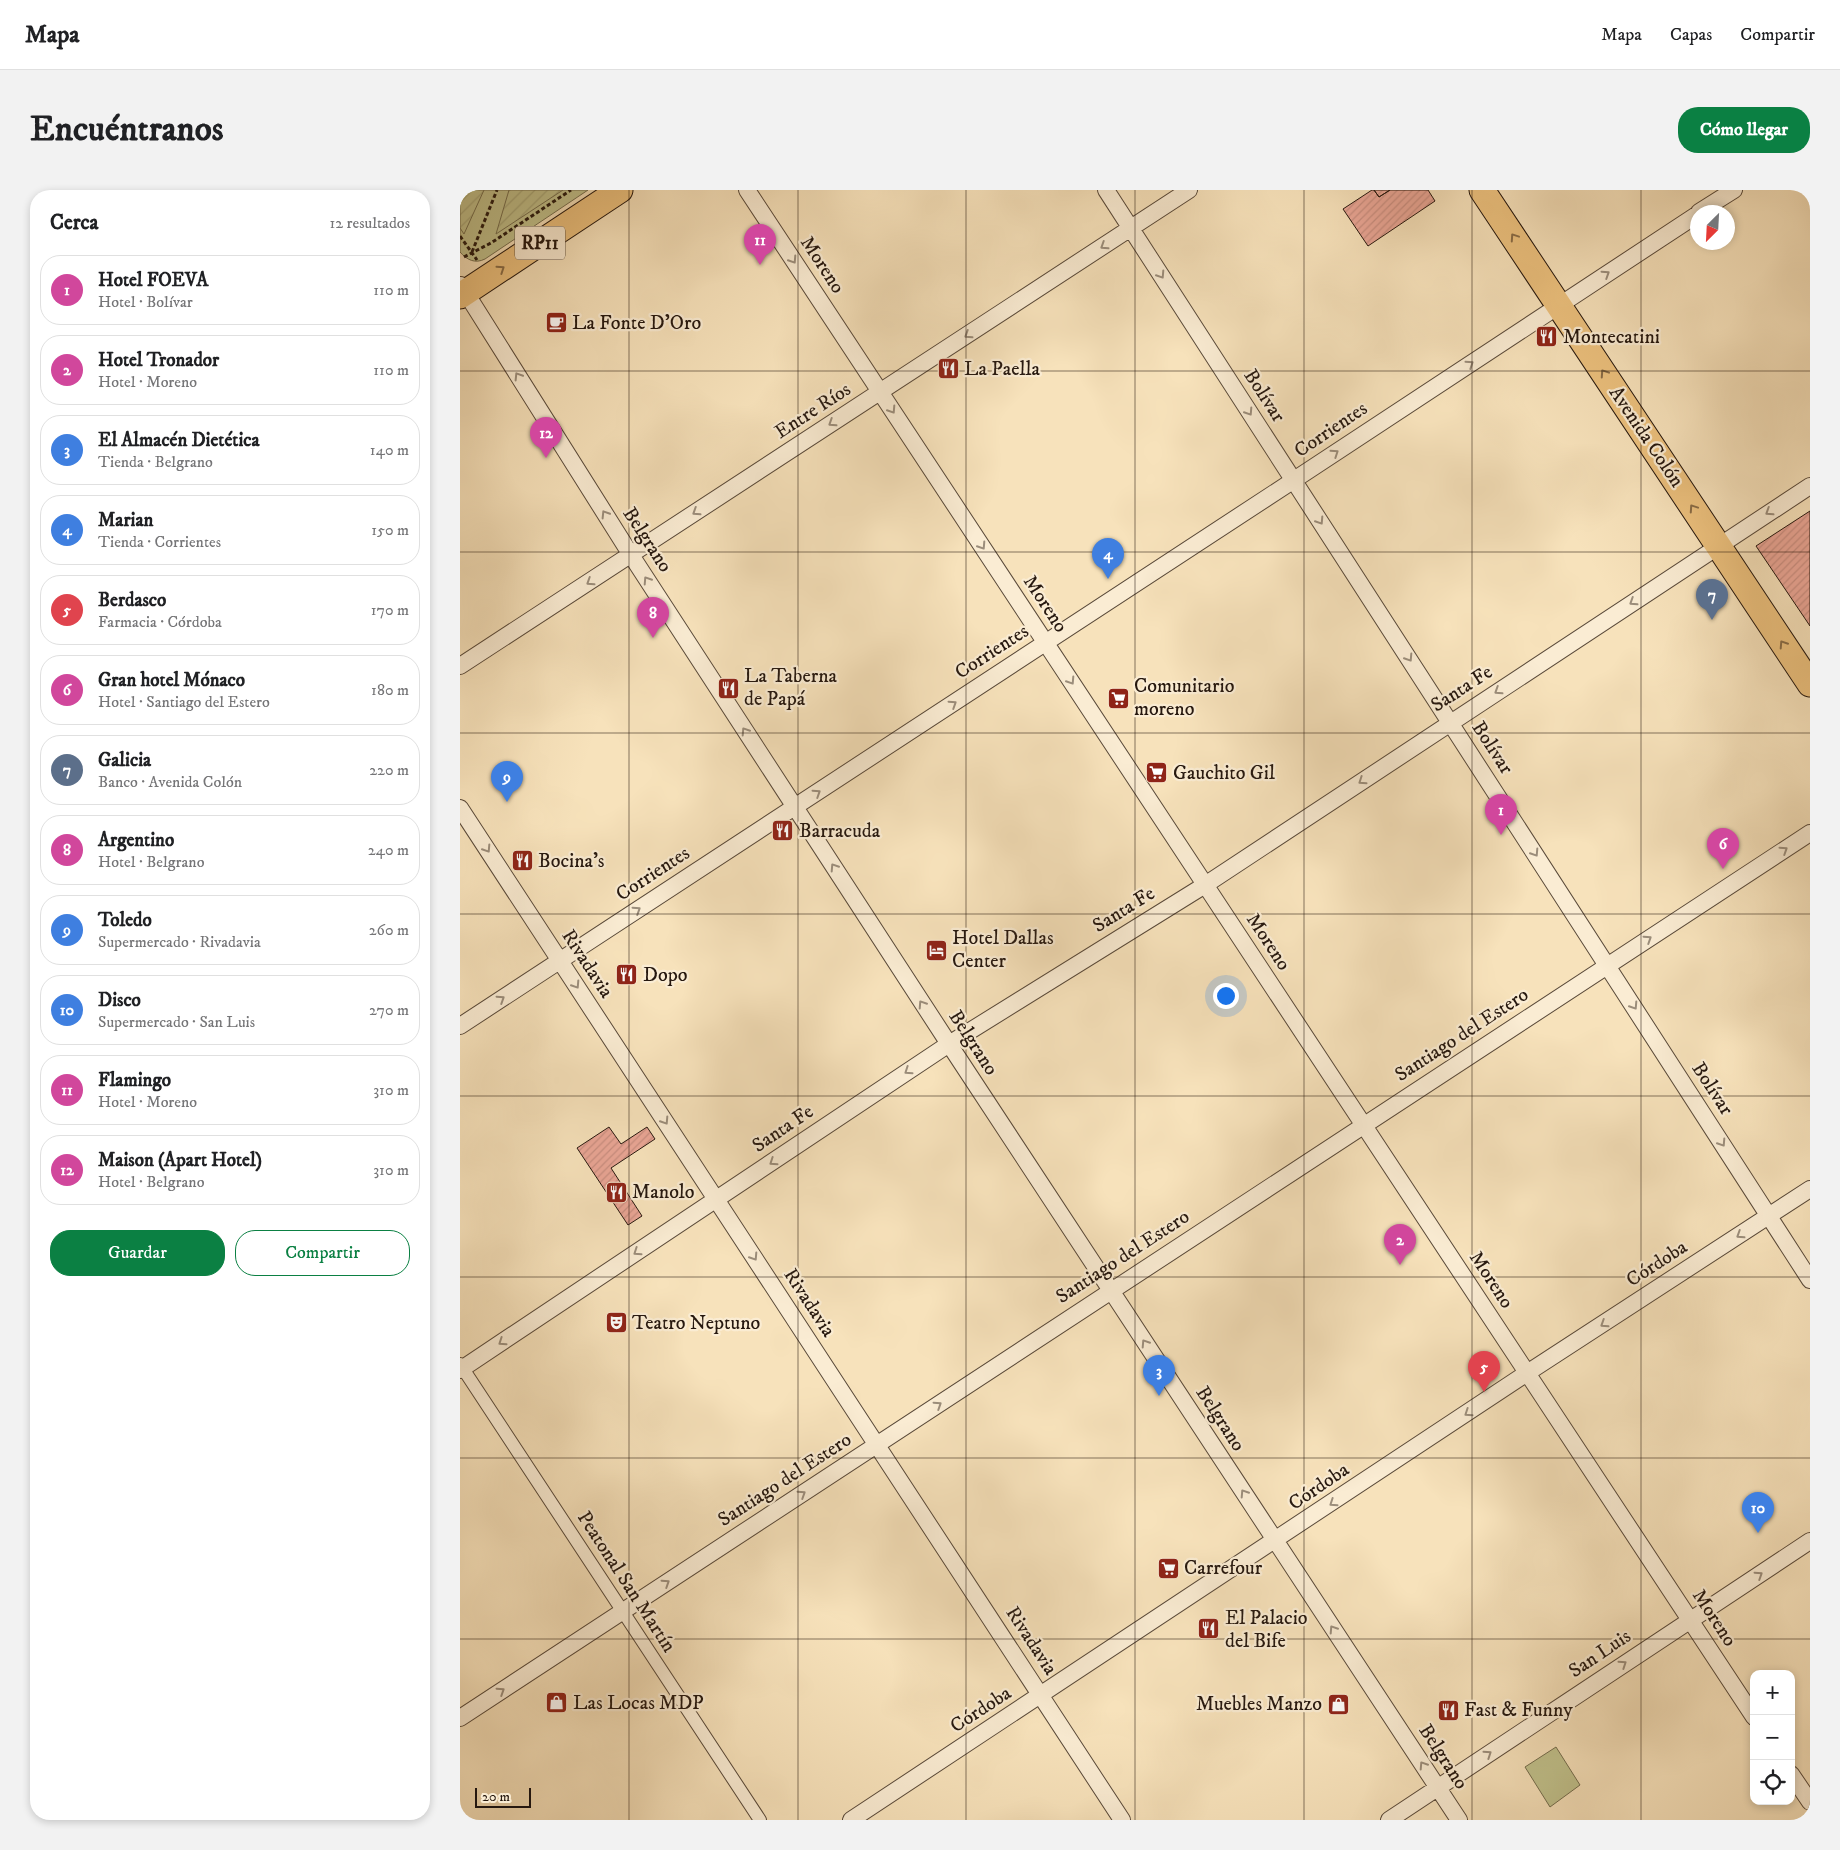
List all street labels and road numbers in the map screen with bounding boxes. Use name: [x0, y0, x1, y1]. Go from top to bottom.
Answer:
road number: RP11: [515, 226, 565, 260]
street label: Moreno: [794, 232, 850, 298]
street label: Bolívar: [1238, 365, 1291, 428]
street label: Entre Ríos: [770, 377, 856, 445]
street label: Avenida Colón: [1603, 382, 1689, 493]
street label: Corrientes: [1290, 396, 1373, 464]
street label: Belgrano: [617, 503, 677, 577]
street label: Moreno: [1017, 571, 1073, 637]
street label: Corrientes: [950, 619, 1034, 685]
street label: Santa Fe: [1426, 660, 1498, 718]
street label: Bolívar: [1466, 717, 1519, 780]
street label: Corrientes: [611, 841, 695, 907]
street label: Santa Fe: [1088, 881, 1160, 939]
street label: Moreno: [1240, 909, 1296, 975]
street label: Rivadavia: [556, 925, 619, 1003]
street label: Santiago del Estero: [1390, 982, 1534, 1088]
street label: Belgrano: [943, 1006, 1003, 1080]
street label: Bolívar: [1686, 1058, 1739, 1121]
street label: Santa Fe: [748, 1099, 818, 1159]
street label: Santiago del Estero: [1051, 1204, 1195, 1310]
street label: Córdoba: [1622, 1235, 1693, 1293]
street label: Moreno: [1463, 1247, 1519, 1313]
street label: Rivadavia: [778, 1264, 841, 1342]
street label: Belgrano: [1190, 1382, 1250, 1456]
street label: Santiago del Estero: [713, 1427, 857, 1533]
street label: Córdoba: [1284, 1457, 1355, 1516]
street label: Peatonal San Martín: [571, 1507, 681, 1658]
street label: Moreno: [1686, 1585, 1742, 1651]
street label: Rivadavia: [1000, 1602, 1063, 1680]
street label: San Luis: [1564, 1624, 1636, 1684]
street label: Córdoba: [946, 1681, 1017, 1739]
street label: Belgrano: [1413, 1720, 1473, 1794]

